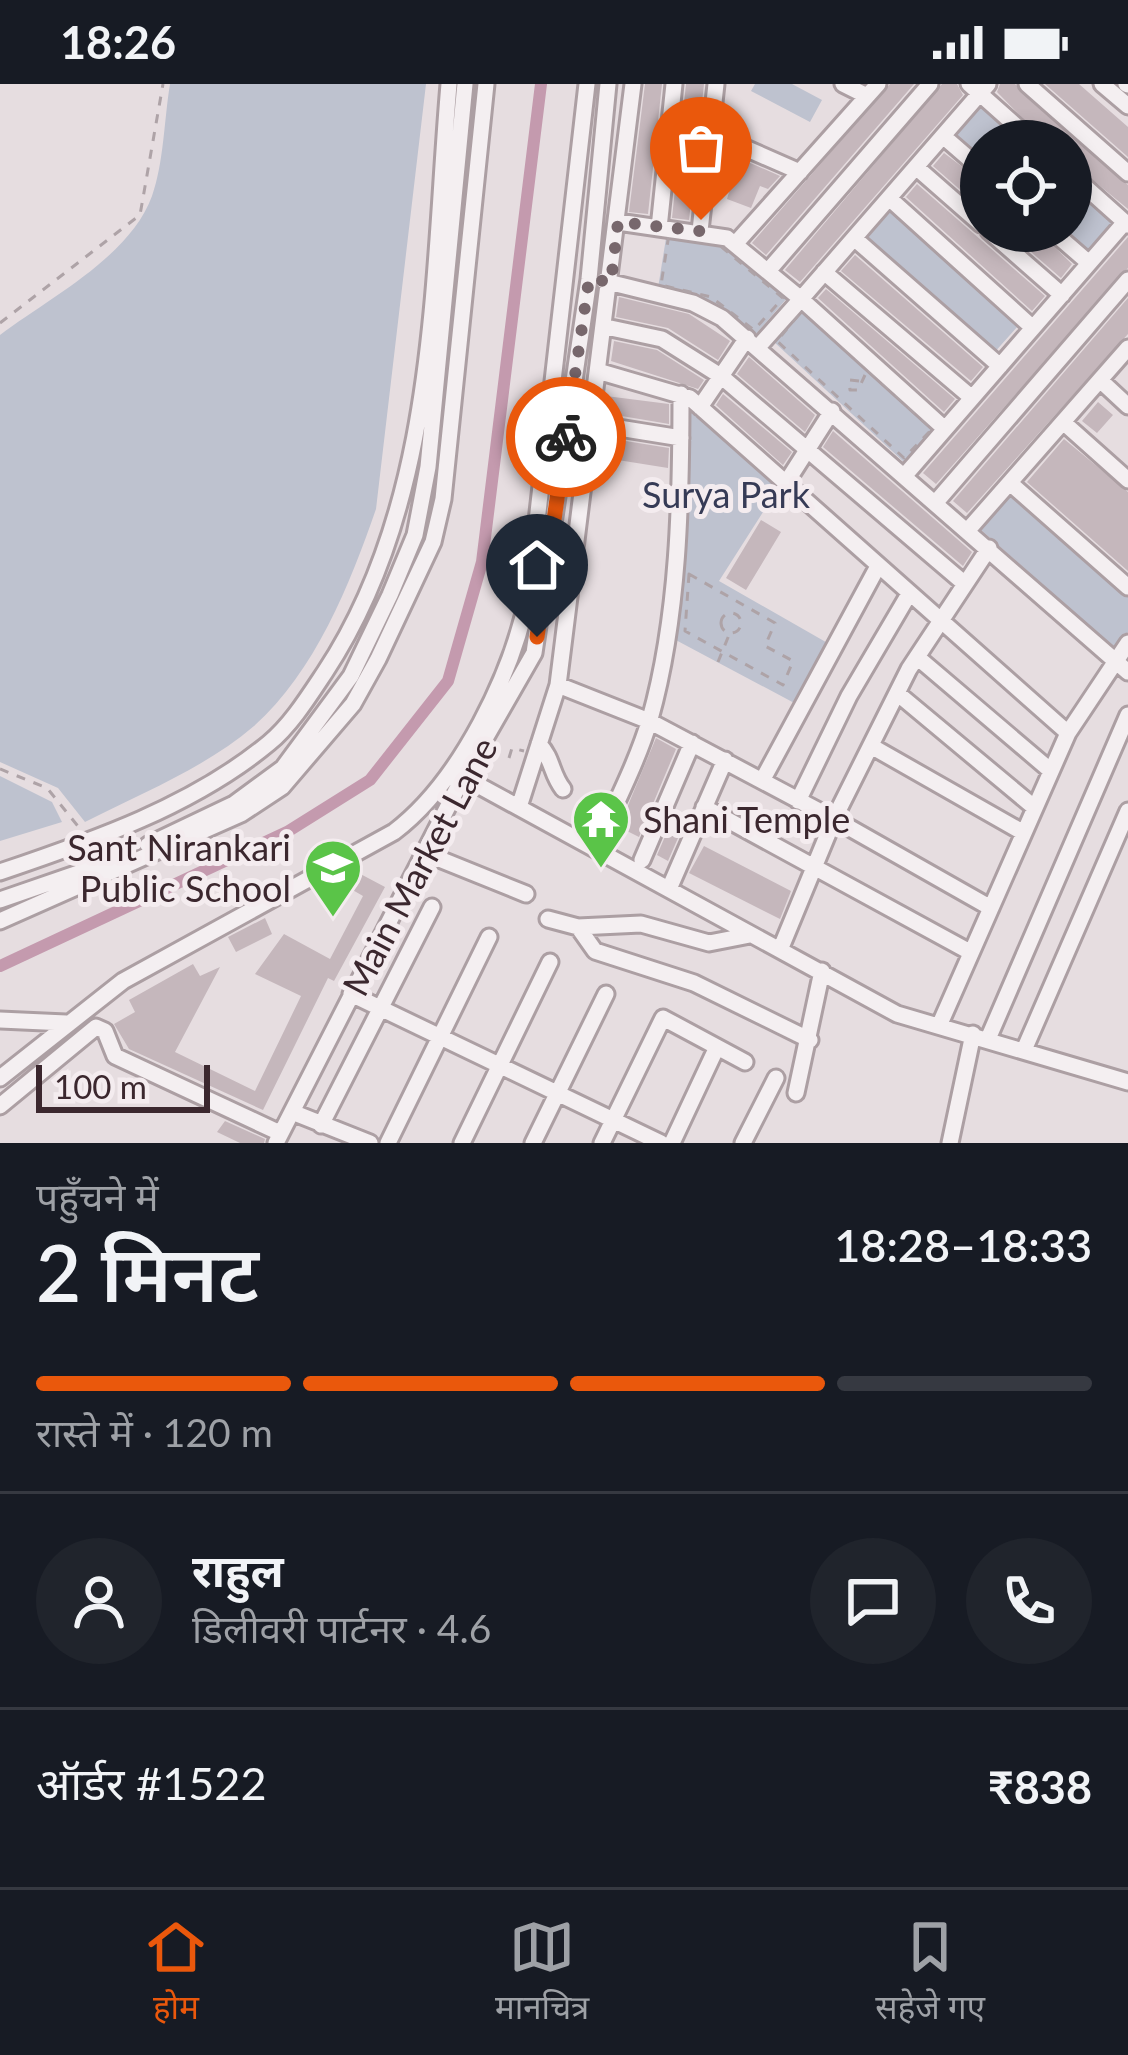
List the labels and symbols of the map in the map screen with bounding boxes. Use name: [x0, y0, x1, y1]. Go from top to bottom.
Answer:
pin: [650, 97, 752, 220]
courier: [506, 377, 626, 497]
park label: Surya Park: [642, 472, 811, 516]
pin: [486, 514, 588, 637]
street label: Main Market Lane: [332, 729, 506, 1003]
temple icon: Shani Temple: [570, 788, 632, 870]
place label: Shani Temple: [643, 797, 850, 841]
place label: Sant Nirankari Public School: [67, 825, 291, 910]
school or university icon: Sant Nirankari Public School: [302, 837, 364, 919]
scale bar: [36, 1059, 210, 1112]

